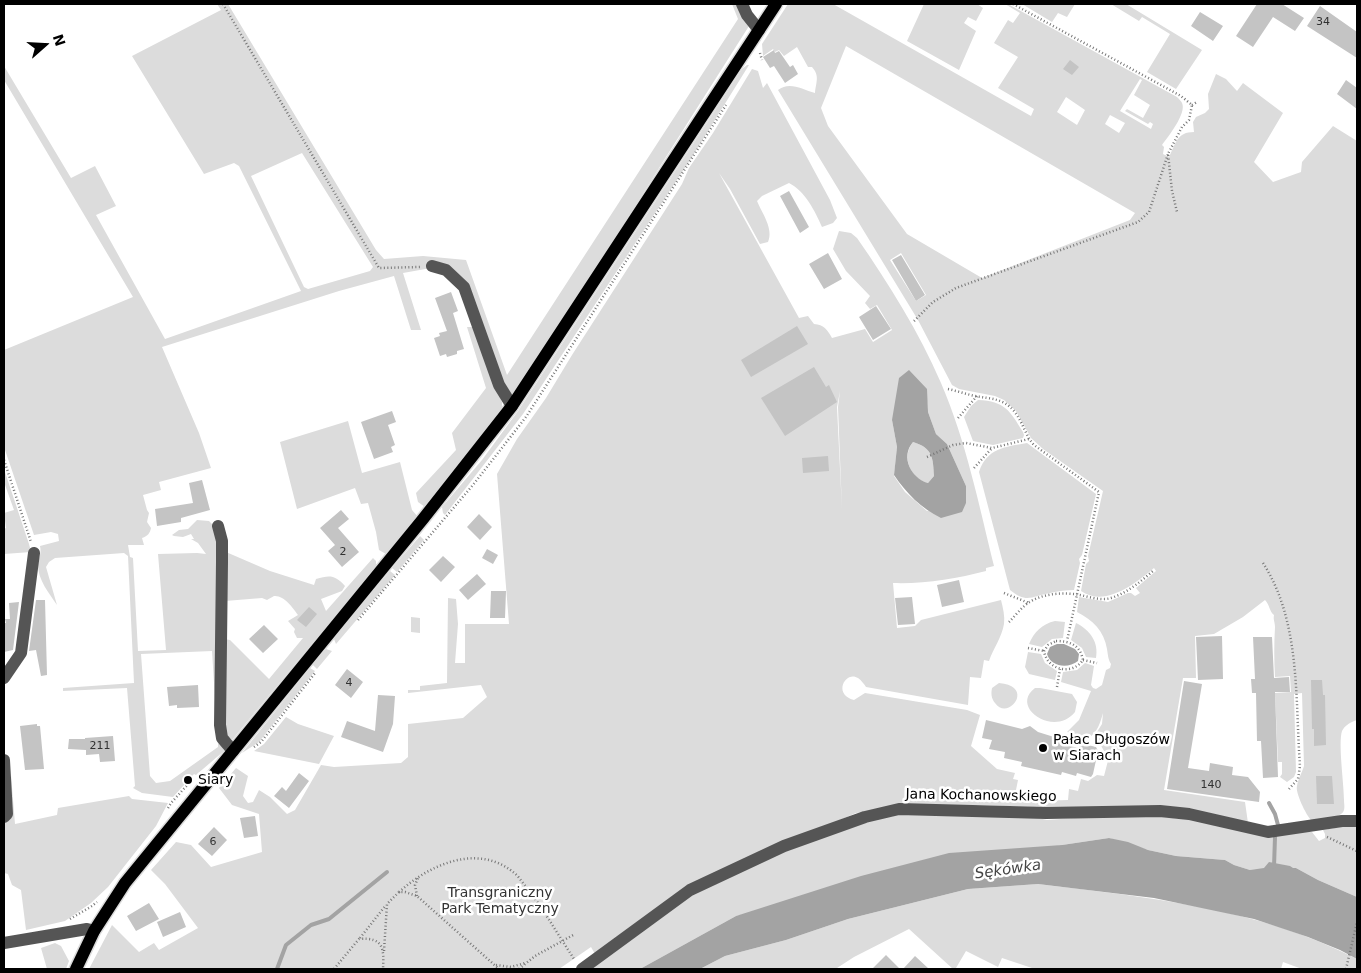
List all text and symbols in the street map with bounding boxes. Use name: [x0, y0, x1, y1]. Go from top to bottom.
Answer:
house number: 34: [1316, 15, 1330, 29]
north arrow: [20, 20, 70, 70]
text: N: [50, 32, 69, 48]
house number: 2: [340, 545, 346, 559]
house number: 4: [346, 676, 352, 690]
place label: Pałac Długoszów w Siarach: [1053, 732, 1170, 764]
house number: 211: [90, 739, 110, 753]
marker: Pałac Długoszów w Siarach: [1037, 742, 1049, 754]
place label: Siary: [198, 772, 233, 788]
marker: Siary: [182, 774, 194, 786]
house number: 140: [1201, 778, 1221, 792]
street label: Jana Kochanowskiego: [905, 786, 1057, 806]
house number: 6: [210, 835, 216, 849]
water label: Sękówka: [974, 856, 1042, 884]
park label: Transgraniczny Park Tematyczny: [441, 885, 559, 918]

